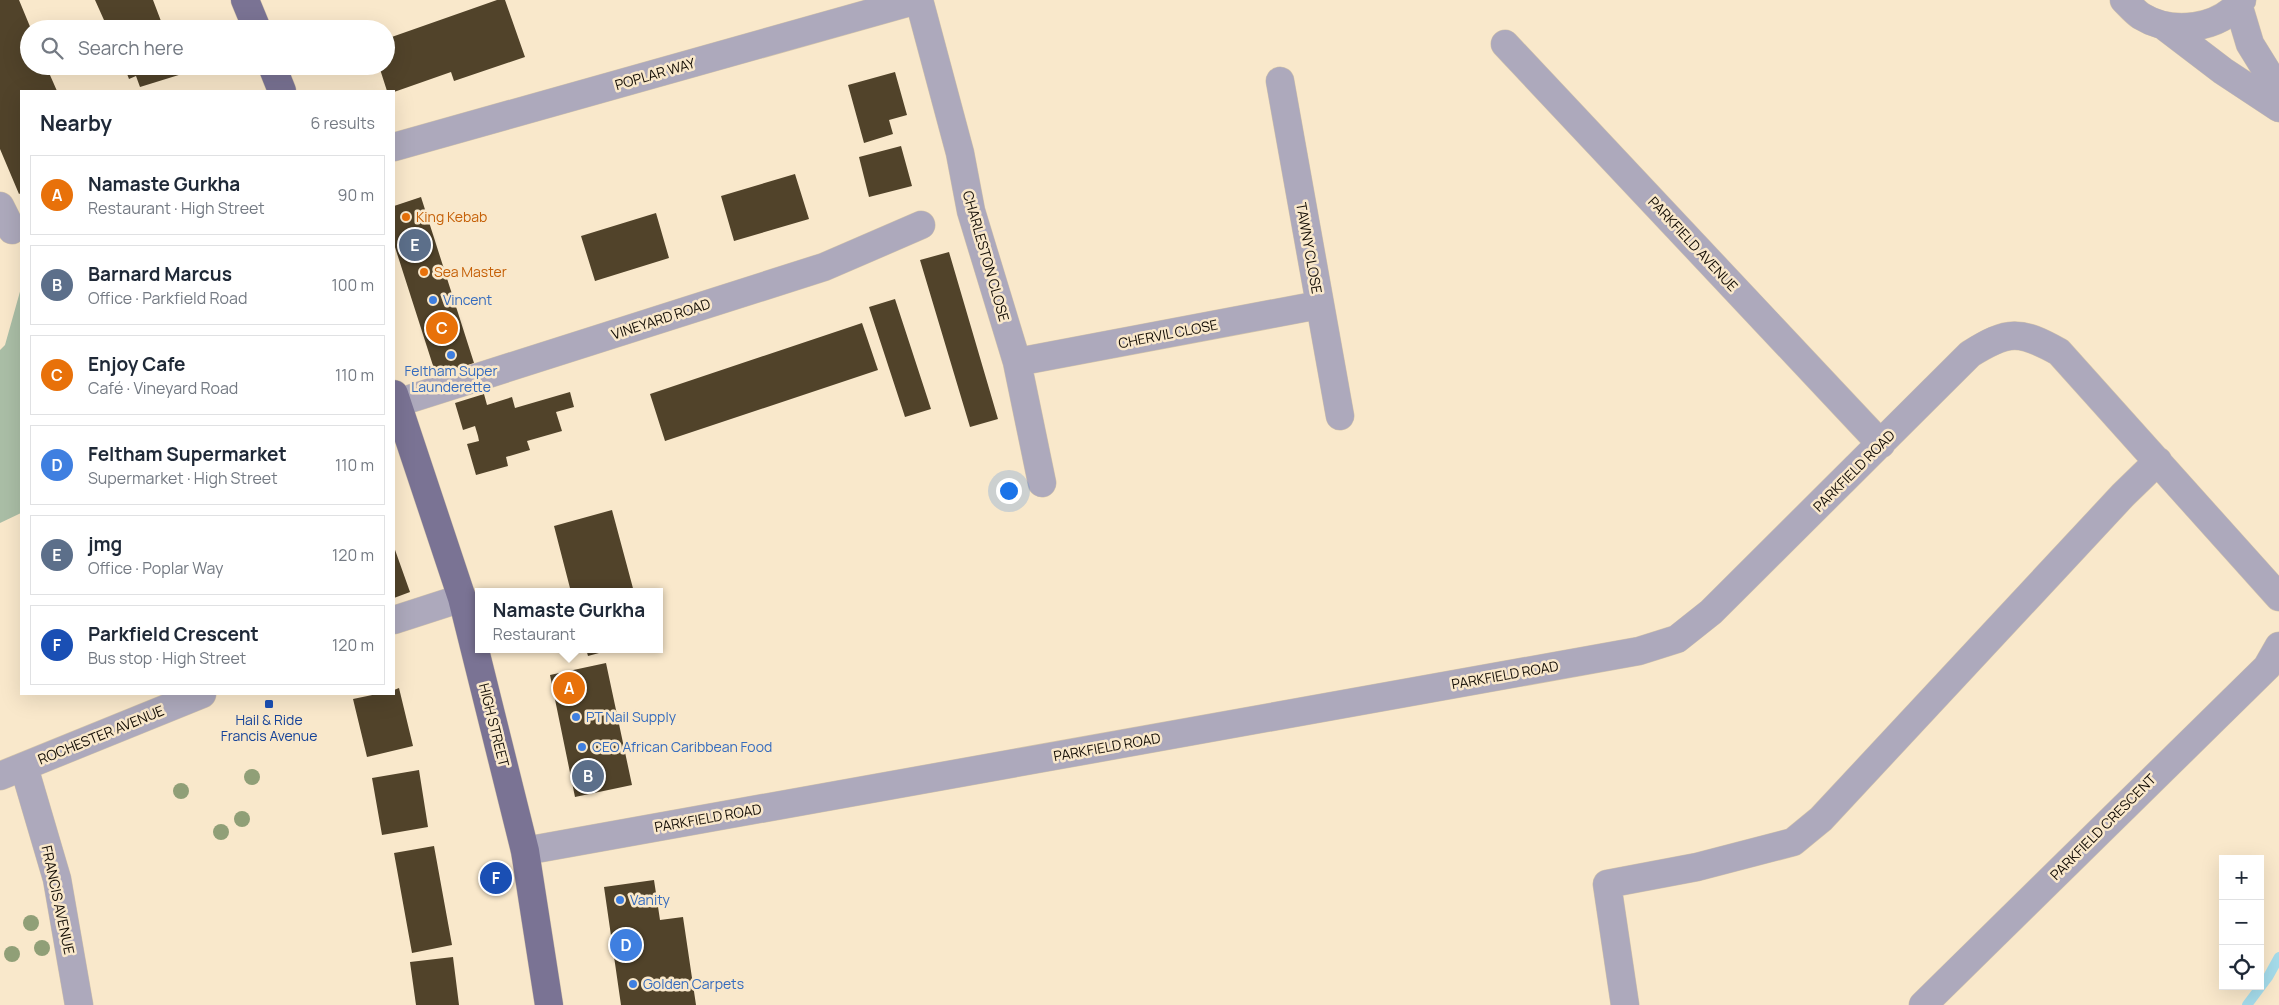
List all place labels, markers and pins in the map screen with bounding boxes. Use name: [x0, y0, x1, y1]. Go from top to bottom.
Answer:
place label: King Kebab: [416, 207, 487, 226]
marker: King Kebab: [400, 211, 412, 223]
pin: E: [399, 226, 431, 264]
place label: Sea Master: [434, 262, 507, 281]
marker: Sea Master: [418, 266, 430, 278]
place label: Vincent: [443, 290, 493, 309]
marker: Vincent: [427, 294, 439, 306]
pin: C: [426, 309, 458, 347]
marker: Feltham Super Launderette: [445, 349, 457, 361]
place label: Feltham Super Launderette: [404, 361, 498, 396]
pin: A: [553, 669, 585, 707]
marker: Hail & Ride Francis Avenue: [263, 698, 275, 710]
place label: PT Nail Supply: [586, 707, 677, 726]
place label: Hail & Ride Francis Avenue: [221, 710, 317, 745]
marker: PT Nail Supply: [570, 711, 582, 723]
place label: CEO African Caribbean Food: [592, 737, 772, 756]
marker: CEO African Caribbean Food: [576, 741, 588, 753]
pin: B: [572, 757, 604, 795]
pin: F: [480, 859, 512, 897]
place label: Vanity: [630, 890, 671, 909]
marker: Vanity: [614, 894, 626, 906]
pin: D: [610, 926, 642, 964]
place label: Golden Carpets: [643, 974, 744, 993]
marker: Golden Carpets: [627, 978, 639, 990]

